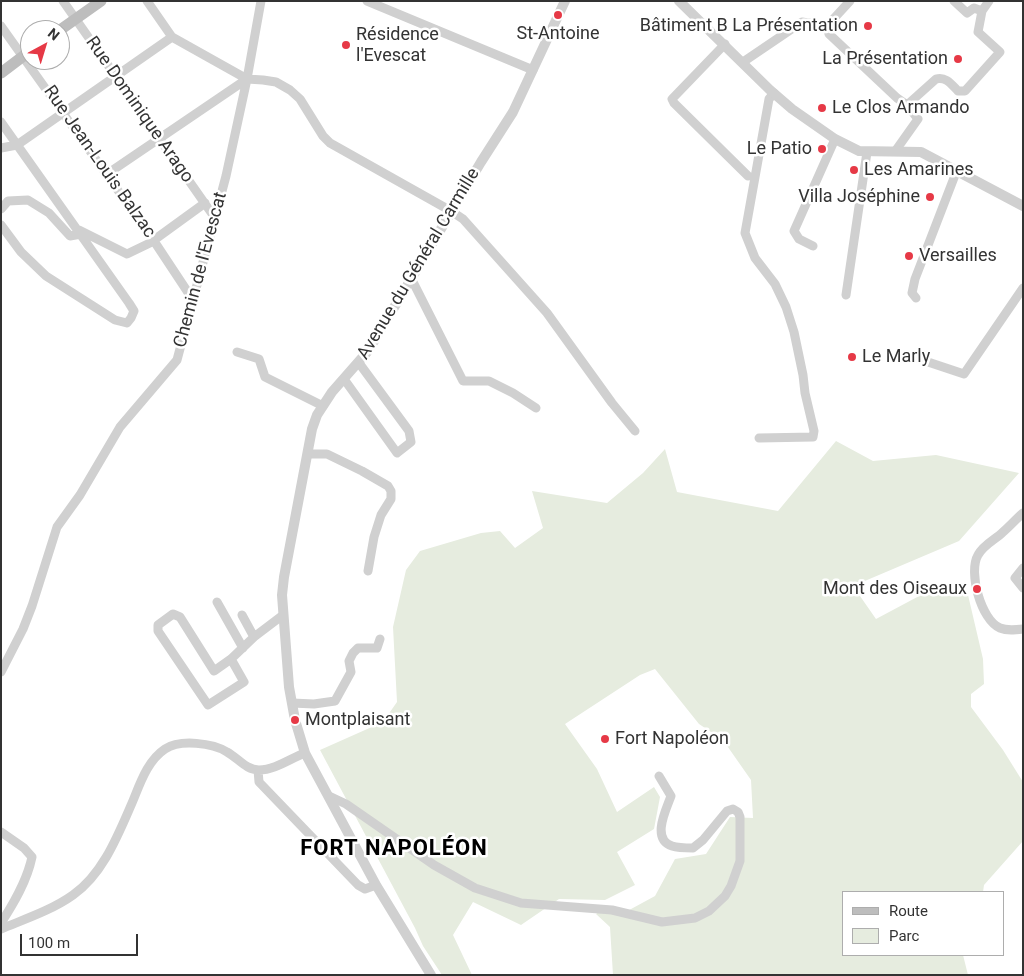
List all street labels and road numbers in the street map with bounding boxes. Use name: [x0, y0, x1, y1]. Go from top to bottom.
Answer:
street label: Rue Dominique Arago: [80, 33, 198, 187]
street label: Rue Jean-Louis Balzac: [38, 82, 160, 242]
street label: Avenue du Général Carmille: [353, 164, 485, 364]
street label: Chemin de l'Evescat: [170, 190, 232, 350]

